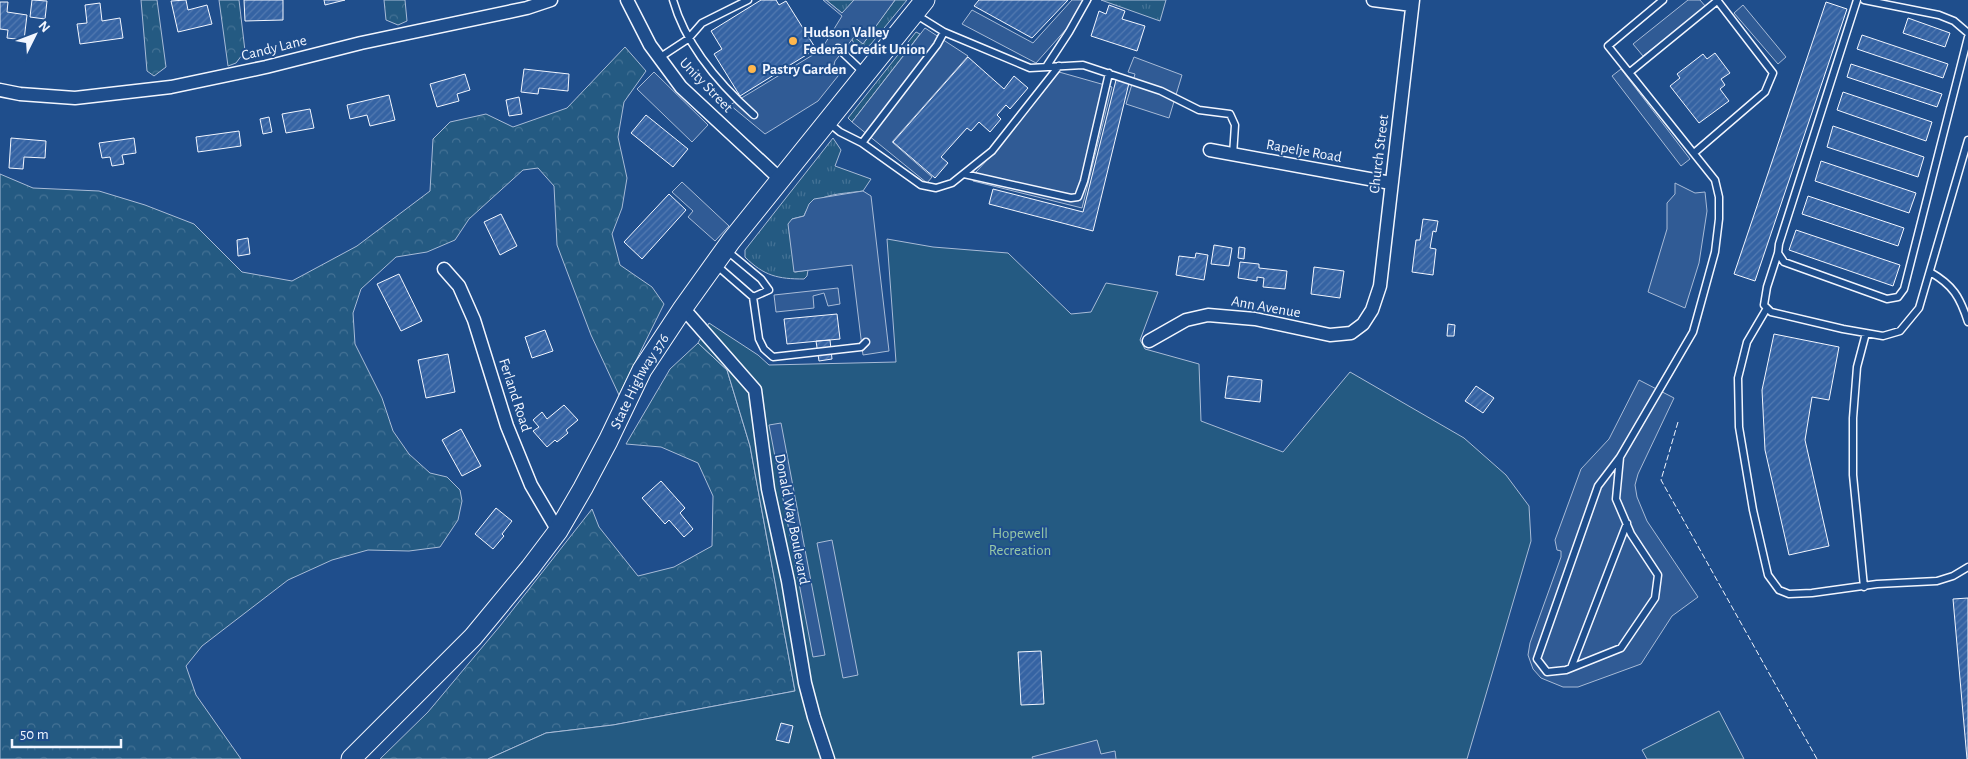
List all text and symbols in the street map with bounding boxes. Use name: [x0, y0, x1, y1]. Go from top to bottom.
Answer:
north arrow: [10, 10, 60, 60]
text: N: [35, 19, 52, 35]
place label: Hudson Valley Federal Credit Union: [803, 25, 925, 57]
street label: Candy Lane: [240, 33, 308, 63]
marker: Hudson Valley Federal Credit Union: [787, 35, 799, 47]
street label: Unity Street: [676, 55, 736, 115]
place label: Pastry Garden: [762, 62, 846, 77]
marker: Pastry Garden: [746, 63, 758, 75]
street label: Church Street: [1367, 114, 1391, 194]
street label: Rapelje Road: [1265, 137, 1343, 165]
street label: Ann Avenue: [1230, 294, 1302, 320]
street label: State Highway 376: [607, 331, 672, 431]
street label: Ferland Road: [496, 357, 534, 434]
street label: Donald Way Boulevard: [772, 452, 812, 586]
park label: Hopewell Recreation: [989, 526, 1051, 558]
scale bar: [12, 716, 121, 748]
text: 50 m: [20, 727, 49, 742]

